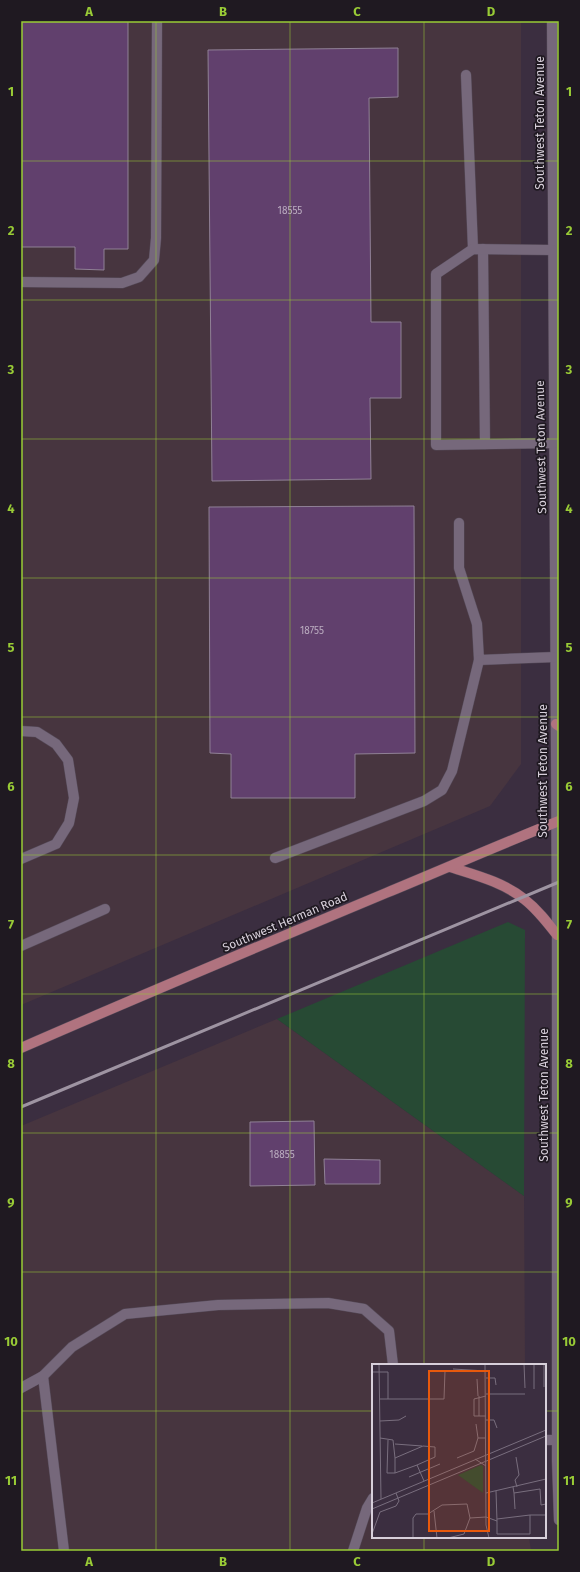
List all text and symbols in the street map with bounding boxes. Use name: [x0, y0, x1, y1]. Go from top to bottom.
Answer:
text: A: [84, 4, 93, 19]
text: B: [219, 4, 227, 19]
text: C: [353, 4, 361, 19]
text: D: [487, 4, 496, 19]
street label: Southwest Teton Avenue: [533, 56, 547, 190]
text: 1: [8, 84, 14, 99]
text: 1: [566, 84, 572, 99]
house number: 18555: [278, 205, 302, 217]
text: 2: [8, 223, 15, 238]
text: 2: [566, 223, 573, 238]
text: 3: [7, 362, 15, 377]
text: 3: [565, 362, 573, 377]
street label: Southwest Teton Avenue: [533, 380, 549, 514]
text: 4: [7, 501, 15, 516]
text: 4: [565, 501, 573, 516]
house number: 18755: [300, 625, 324, 637]
text: 5: [8, 640, 15, 655]
text: 5: [566, 640, 573, 655]
street label: Southwest Teton Avenue: [536, 704, 550, 838]
text: 6: [7, 779, 15, 794]
text: 6: [565, 779, 573, 794]
street label: Southwest Herman Road: [221, 889, 349, 955]
text: 7: [8, 917, 14, 932]
text: 7: [566, 917, 572, 932]
street label: Southwest Teton Avenue: [537, 1028, 551, 1162]
text: 8: [7, 1056, 15, 1071]
text: 8: [565, 1056, 573, 1071]
house number: 18855: [269, 1149, 295, 1161]
text: 9: [7, 1195, 15, 1210]
text: 9: [565, 1195, 573, 1210]
text: 10: [4, 1334, 18, 1349]
text: 10: [562, 1334, 576, 1349]
inset map: [372, 1364, 546, 1538]
text: 11: [5, 1473, 17, 1488]
text: 11: [563, 1473, 575, 1488]
text: A: [84, 1554, 93, 1569]
text: B: [219, 1554, 227, 1569]
text: C: [353, 1554, 361, 1569]
text: D: [487, 1554, 496, 1569]

